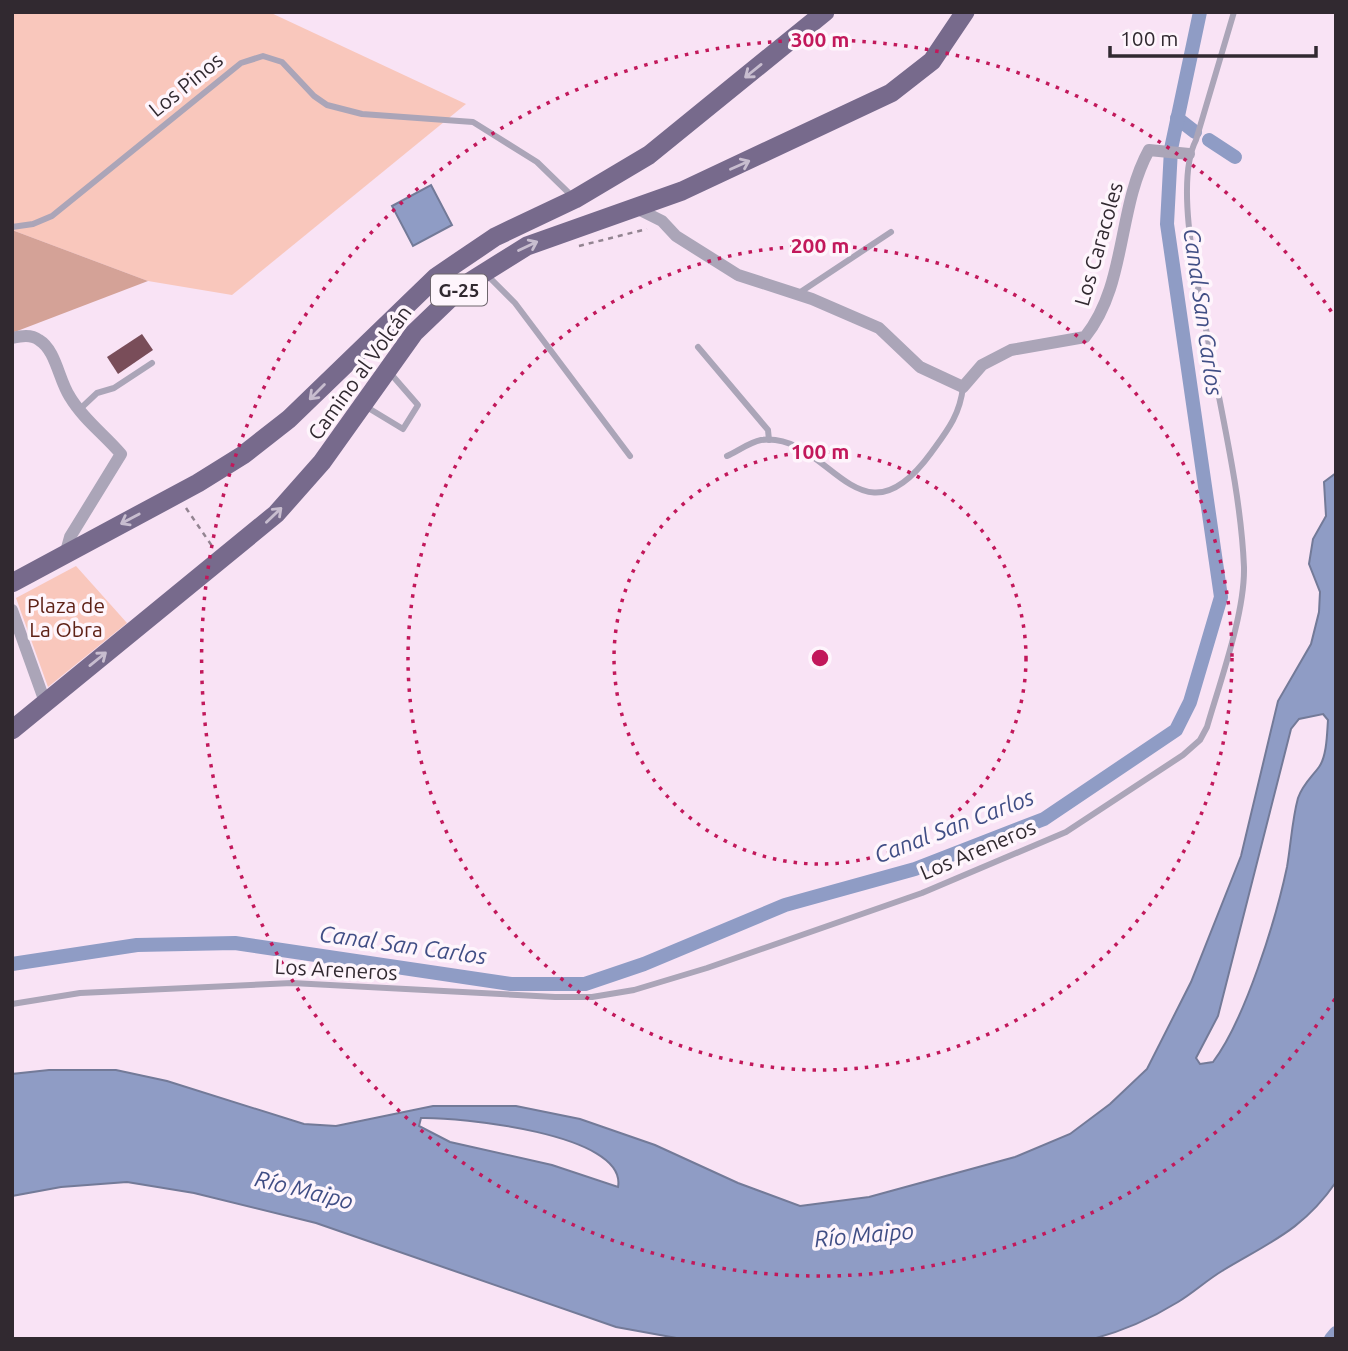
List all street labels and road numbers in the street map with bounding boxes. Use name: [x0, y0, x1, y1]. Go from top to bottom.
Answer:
street label: Los Pinos: [144, 47, 227, 121]
street label: Los Caracoles: [1069, 179, 1127, 308]
road number: G-25: [431, 274, 487, 306]
street label: Camino al Volcán: [302, 301, 416, 444]
street label: Los Areneros: [916, 814, 1039, 884]
street label: Los Areneros: [274, 954, 398, 984]

